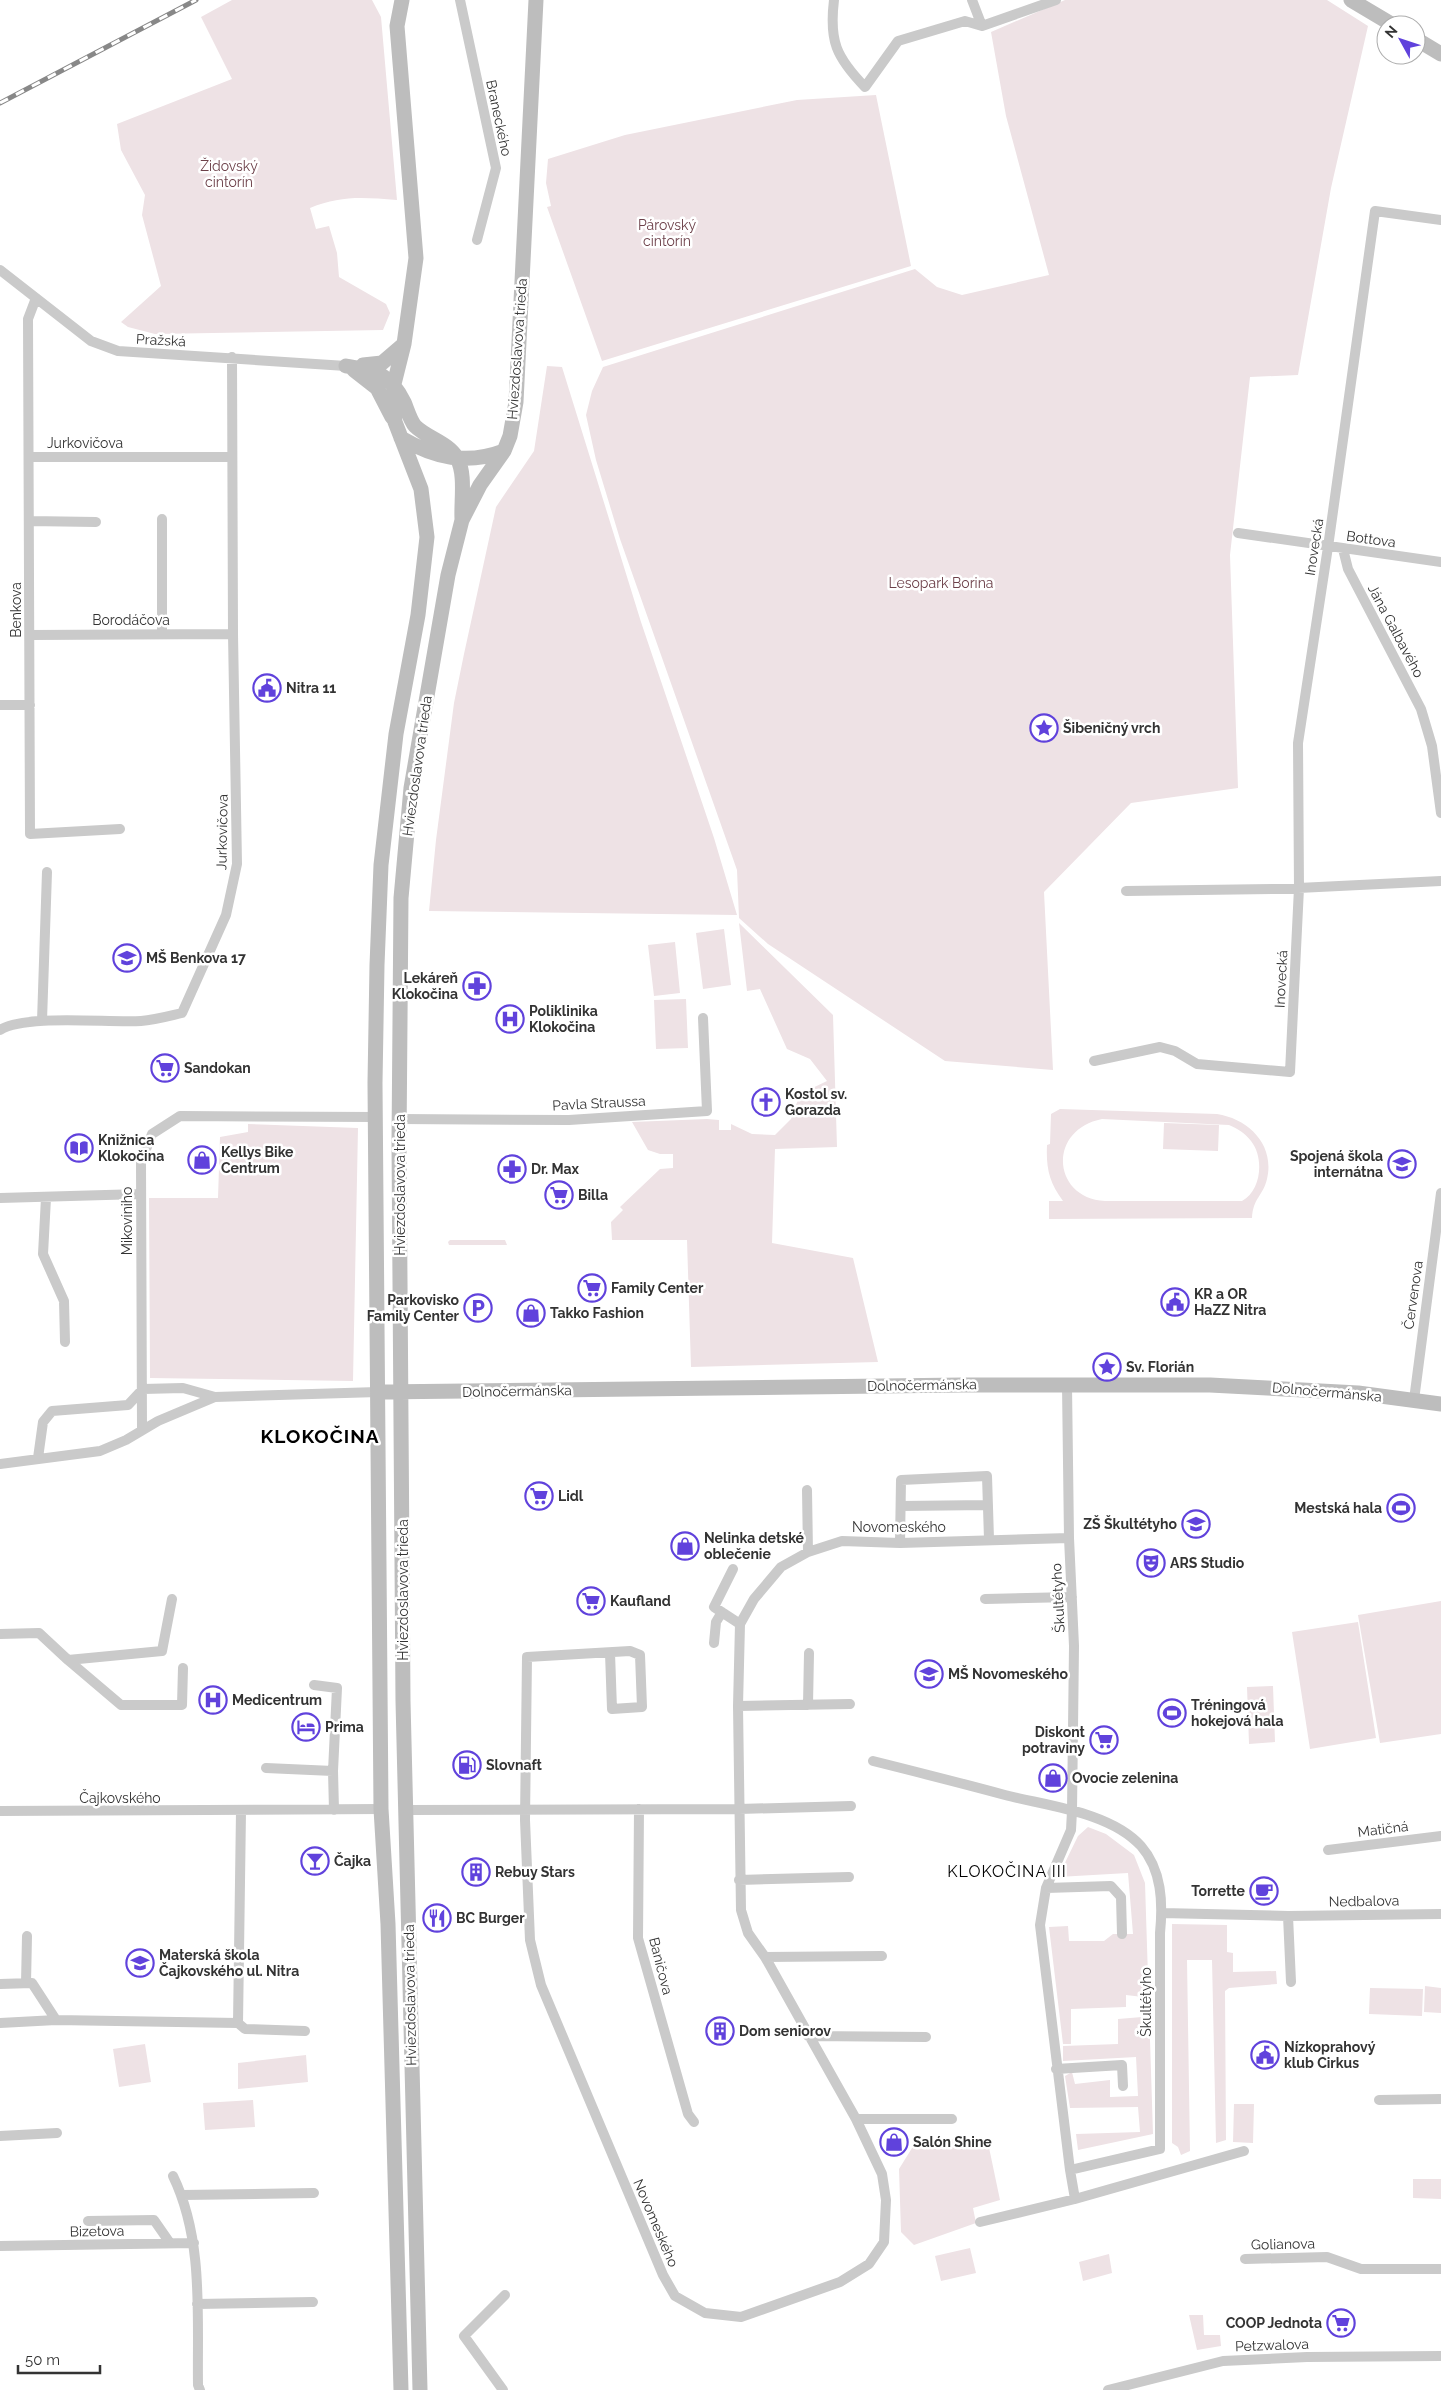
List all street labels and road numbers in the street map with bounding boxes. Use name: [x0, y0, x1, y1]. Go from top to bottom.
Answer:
street label: Braneckého: [483, 78, 515, 158]
street label: Hviezdoslavova trieda: [504, 278, 530, 420]
street label: Pražská: [136, 331, 186, 349]
street label: Jurkovičova: [47, 435, 123, 451]
street label: Inovecká: [1302, 517, 1326, 577]
street label: Bottova: [1345, 528, 1397, 550]
street label: Benkova: [8, 582, 24, 638]
street label: Jána Galbavého: [1365, 582, 1427, 680]
street label: Borodáčova: [92, 612, 170, 628]
street label: Hviezdoslavova trieda: [399, 695, 435, 837]
street label: Jurkovičova: [213, 794, 231, 870]
street label: Inovecká: [1271, 950, 1291, 1008]
street label: Pavla Straussa: [552, 1093, 646, 1113]
street label: Hviezdoslavova trieda: [392, 1114, 408, 1256]
street label: Mikovíniho: [119, 1187, 135, 1255]
street label: Červenova: [1398, 1259, 1426, 1330]
street label: Dolnočermánska: [867, 1376, 977, 1394]
street label: Dolnočermánska: [1272, 1379, 1382, 1405]
street label: Dolnočermánska: [462, 1382, 572, 1400]
street label: Hviezdoslavova trieda: [395, 1519, 411, 1661]
street label: Novomeského: [852, 1519, 946, 1535]
street label: Škultétyho: [1046, 1563, 1068, 1633]
street label: Čajkovského: [79, 1788, 161, 1806]
street label: Matičná: [1357, 1818, 1409, 1840]
street label: Nedbalova: [1329, 1892, 1399, 1910]
street label: Hviezdoslavova trieda: [401, 1924, 419, 2066]
street label: Baničova: [646, 1936, 676, 1996]
street label: Škultétyho: [1136, 1967, 1154, 2037]
street label: Novomeského: [630, 2177, 682, 2269]
street label: Bizetova: [69, 2223, 125, 2239]
street label: Golianova: [1251, 2235, 1315, 2253]
street label: Petzwalova: [1235, 2336, 1309, 2354]

